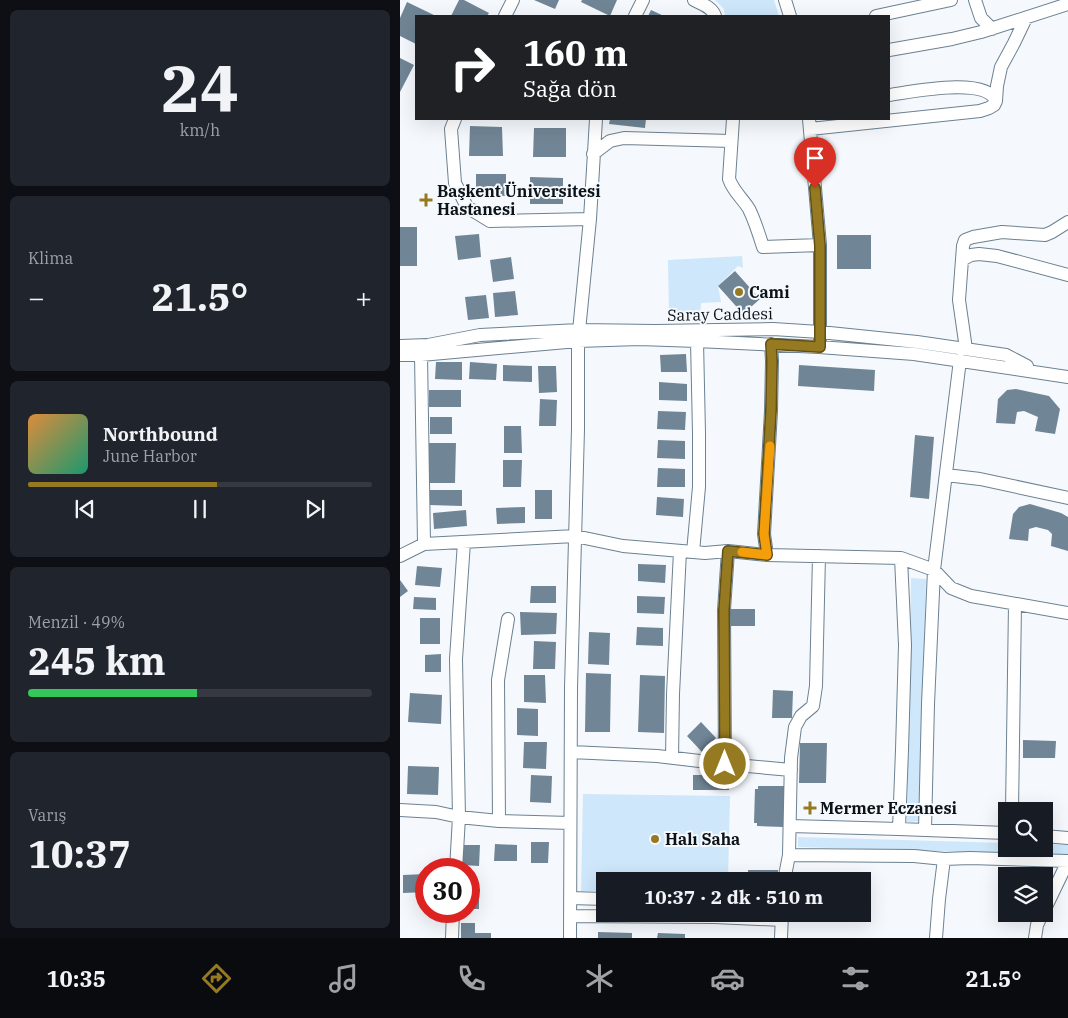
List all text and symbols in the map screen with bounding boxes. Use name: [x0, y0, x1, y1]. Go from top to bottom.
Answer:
text: 160 m: [523, 30, 628, 76]
icon: right: [440, 35, 505, 100]
text: 24: [161, 45, 239, 130]
text: Sağa dön: [523, 74, 617, 103]
text: km/h: [180, 120, 220, 140]
pin: [794, 137, 836, 188]
icon: arrive: [801, 144, 829, 172]
place label: Başkent Üniversitesi Hastanesi: [437, 181, 601, 219]
marker: Başkent Üniversitesi Hastanesi: [419, 193, 433, 207]
text: Klima: [28, 248, 73, 268]
text: 21.5°: [152, 272, 248, 321]
text: −: [28, 279, 45, 316]
text: +: [355, 279, 372, 316]
place label: Cami: [749, 282, 790, 302]
marker: Cami: [733, 286, 745, 298]
street label: Saray Caddesi: [667, 303, 773, 325]
text: Northbound: [103, 422, 218, 446]
text: June Harbor: [103, 446, 197, 466]
icon: previous: [71, 495, 99, 523]
icon: pause: [186, 495, 214, 523]
icon: next: [301, 495, 329, 523]
text: Menzil · 49%: [28, 612, 125, 632]
text: 245 km: [28, 636, 166, 685]
position arrow: [698, 737, 750, 789]
place label: Mermer Eczanesi: [820, 798, 957, 818]
marker: Mermer Eczanesi: [804, 802, 816, 814]
map controls: [998, 802, 1053, 922]
button: search: [998, 802, 1053, 857]
text: Varış: [28, 805, 66, 825]
text: 10:37: [28, 829, 131, 878]
place label: Halı Saha: [665, 829, 740, 849]
marker: Halı Saha: [649, 833, 661, 845]
speed limit sign: 30: [415, 858, 480, 923]
button: layers: [998, 867, 1053, 922]
text: 10:37 · 2 dk · 510 m: [644, 885, 823, 909]
icon: directions: [199, 961, 234, 996]
icon: music: [326, 961, 361, 996]
icon: phone: [454, 961, 489, 996]
icon: climate: [582, 961, 617, 996]
icon: car: [710, 961, 745, 996]
icon: filters: [838, 961, 873, 996]
text: 10:35: [46, 964, 106, 993]
text: 21.5°: [965, 964, 1022, 993]

